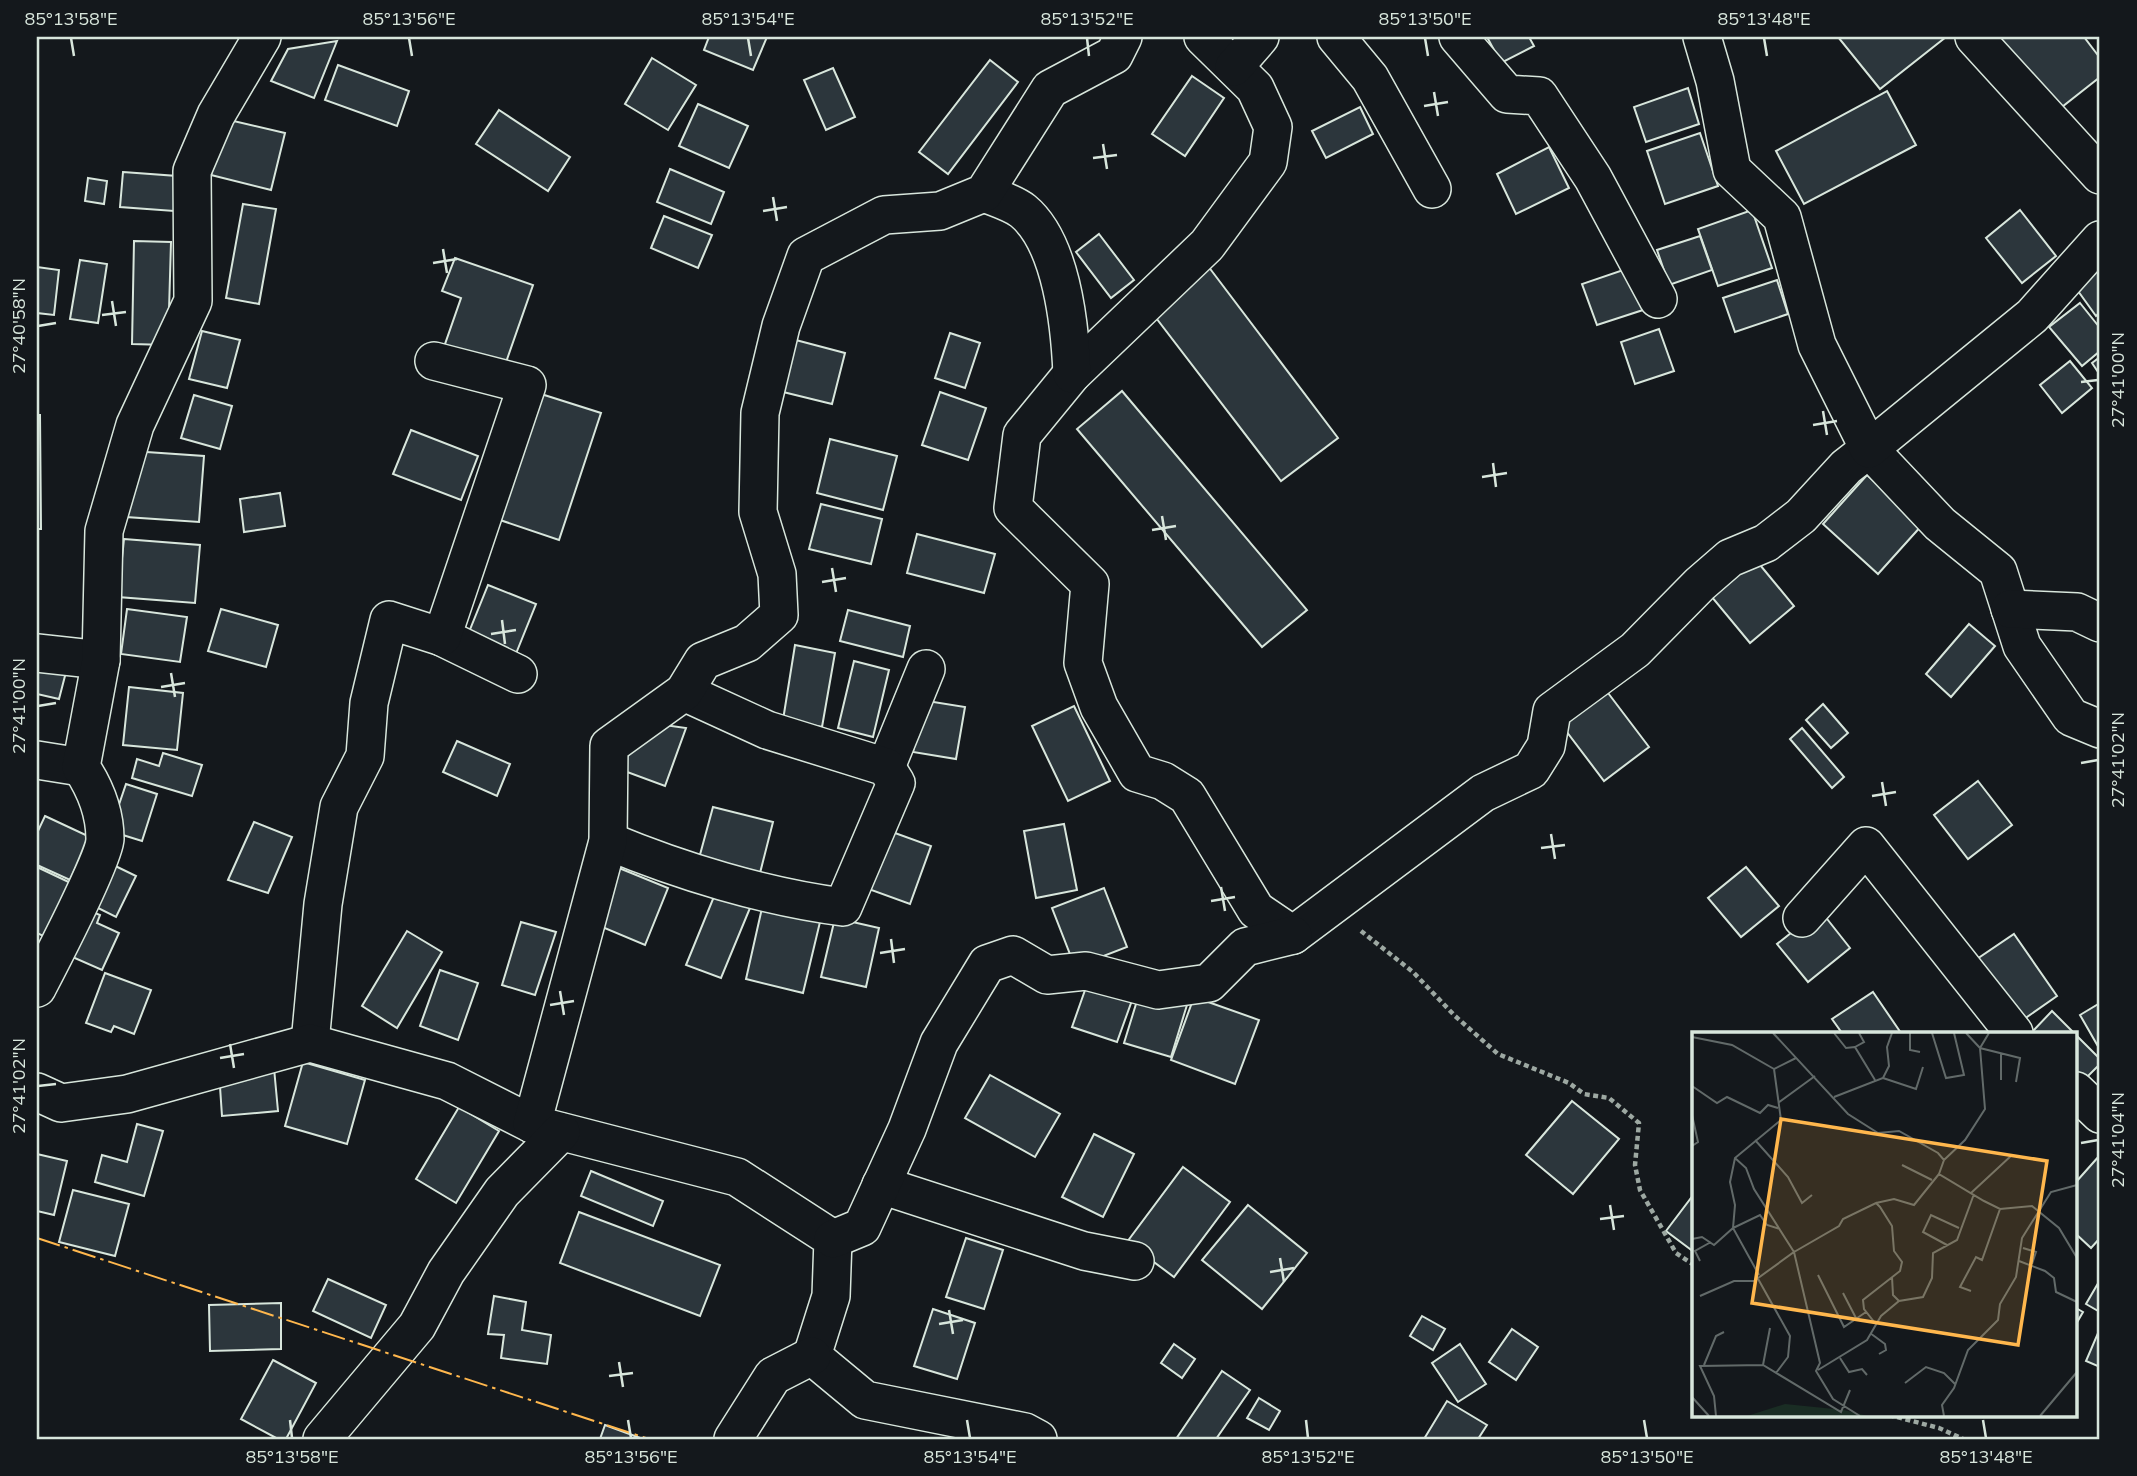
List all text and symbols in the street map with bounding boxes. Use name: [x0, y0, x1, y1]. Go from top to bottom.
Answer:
text: 85°13'58"E: [24, 7, 118, 30]
text: 85°13'56"E: [362, 7, 456, 30]
text: 85°13'54"E: [701, 7, 795, 30]
text: 85°13'52"E: [1040, 7, 1134, 30]
text: 85°13'50"E: [1378, 7, 1472, 30]
text: 85°13'48"E: [1717, 7, 1811, 30]
text: 27°40'58"N: [7, 278, 30, 374]
text: 27°41'00"N: [2106, 332, 2129, 428]
text: 27°41'00"N: [7, 658, 30, 754]
text: 27°41'02"N: [2106, 712, 2129, 808]
inset map: [1692, 1032, 2078, 1416]
text: 27°41'02"N: [7, 1038, 30, 1134]
text: 27°41'04"N: [2106, 1092, 2129, 1188]
text: 85°13'58"E: [245, 1445, 339, 1468]
text: 85°13'56"E: [584, 1445, 678, 1468]
text: 85°13'54"E: [923, 1445, 1017, 1468]
text: 85°13'52"E: [1261, 1445, 1355, 1468]
text: 85°13'50"E: [1600, 1445, 1694, 1468]
text: 85°13'48"E: [1939, 1445, 2033, 1468]

